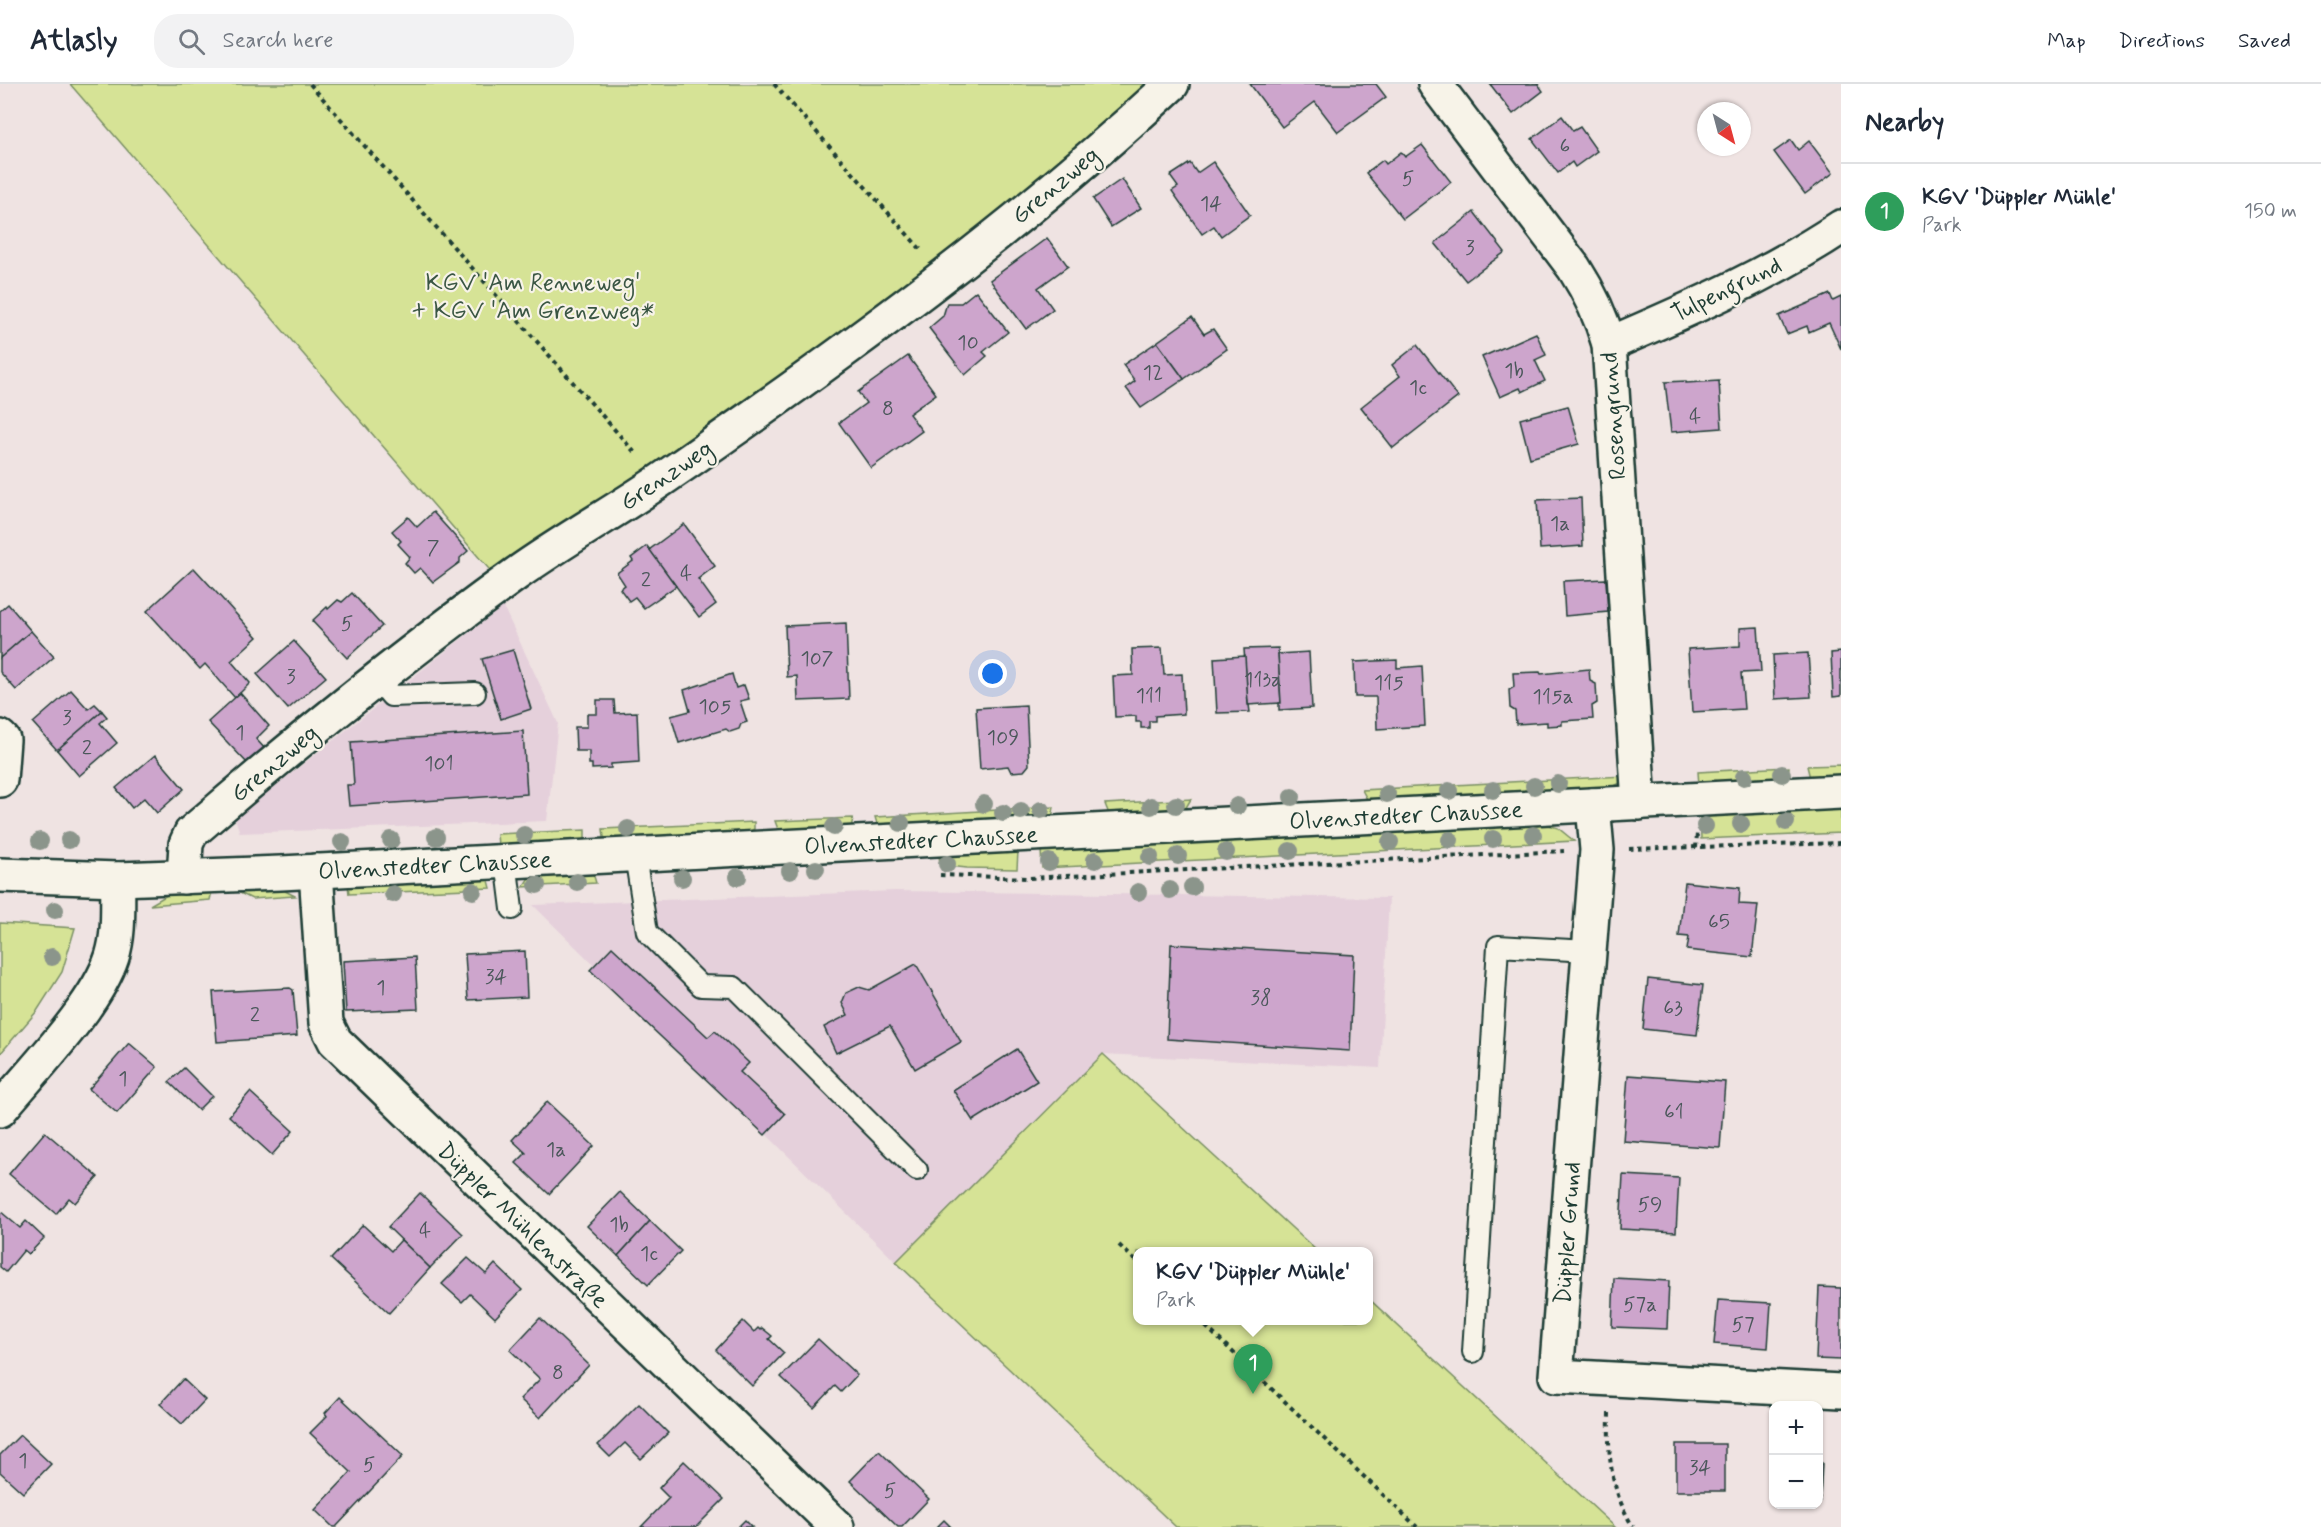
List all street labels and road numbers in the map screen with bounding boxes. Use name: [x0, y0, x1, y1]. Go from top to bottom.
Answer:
street label: Grenzweg: [1006, 140, 1108, 233]
street label: Tulpengrund: [1666, 250, 1788, 333]
street label: Rosengrund: [1595, 351, 1634, 481]
street label: Grenzweg: [614, 434, 720, 520]
street label: Grenzweg: [225, 718, 327, 811]
street label: Olvenstedter Chaussee: [1288, 795, 1524, 838]
street label: Olvenstedter Chaussee: [803, 820, 1039, 863]
street label: Olvenstedter Chaussee: [317, 845, 553, 888]
street label: Düppler Mühlenstraße: [430, 1136, 614, 1316]
street label: Düppler Grund: [1548, 1161, 1589, 1305]

